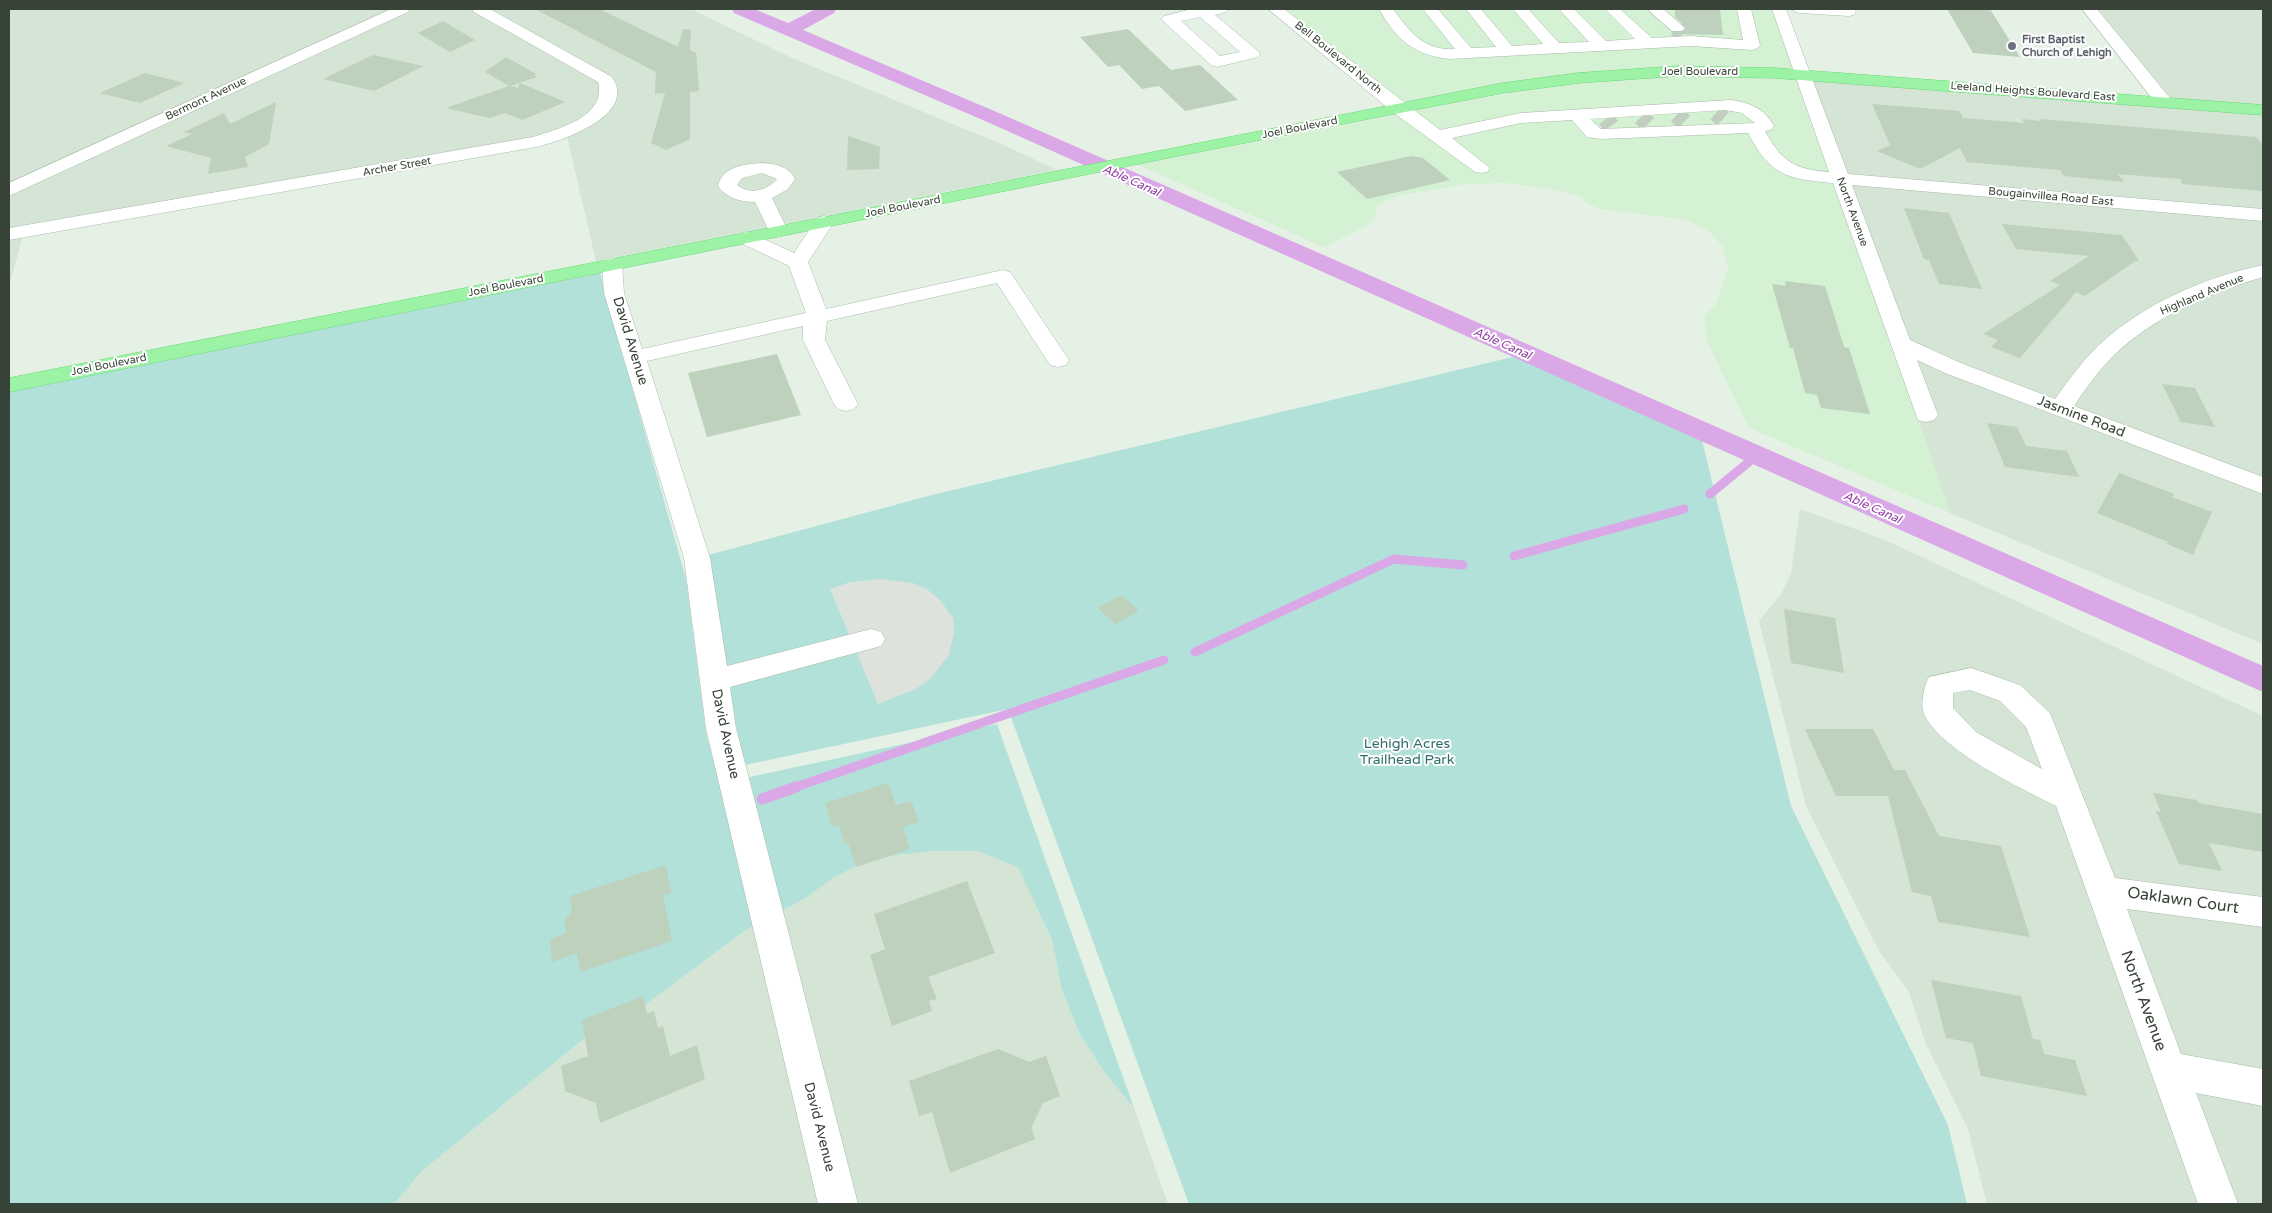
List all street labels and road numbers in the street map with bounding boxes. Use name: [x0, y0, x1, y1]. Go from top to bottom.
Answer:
street label: Bell Boulevard North: [1292, 19, 1384, 97]
street label: Joel Boulevard: [1662, 65, 1738, 79]
street label: Bermont Avenue: [163, 74, 249, 124]
street label: Leeland Heights Boulevard East: [1950, 80, 2116, 104]
street label: Joel Boulevard: [1261, 114, 1339, 142]
street label: Archer Street: [362, 154, 432, 180]
street label: North Avenue: [1833, 176, 1871, 248]
street label: Bougainvillea Road East: [1988, 185, 2114, 209]
street label: Joel Boulevard: [864, 193, 942, 221]
street label: Highland Avenue: [2158, 271, 2246, 319]
street label: Joel Boulevard: [467, 272, 545, 300]
street label: David Avenue: [609, 295, 651, 387]
street label: Joel Boulevard: [70, 351, 148, 379]
street label: Jasmine Road: [2035, 393, 2127, 441]
street label: David Avenue: [707, 687, 743, 781]
street label: Oaklawn Court: [2126, 884, 2240, 918]
street label: North Avenue: [2116, 948, 2170, 1054]
street label: David Avenue: [800, 1081, 838, 1173]

